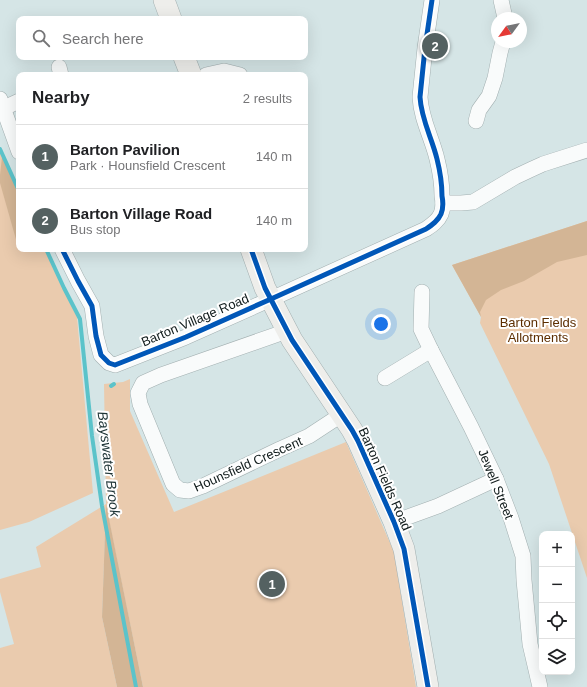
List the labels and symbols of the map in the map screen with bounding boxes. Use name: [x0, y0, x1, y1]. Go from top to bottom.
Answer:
north arrow: [491, 12, 527, 48]
pin: 2: [422, 31, 448, 61]
street label: Barton Village Road: [139, 291, 251, 349]
your location: [371, 314, 391, 334]
park label: Barton Fields Allotments: [500, 315, 577, 345]
water label: Bayswater Brook: [95, 411, 124, 518]
street label: Barton Fields Road: [356, 425, 414, 533]
street label: Hounsfield Crescent: [191, 433, 305, 495]
street label: Jewell Street: [475, 447, 517, 522]
pin: 1: [259, 569, 285, 599]

